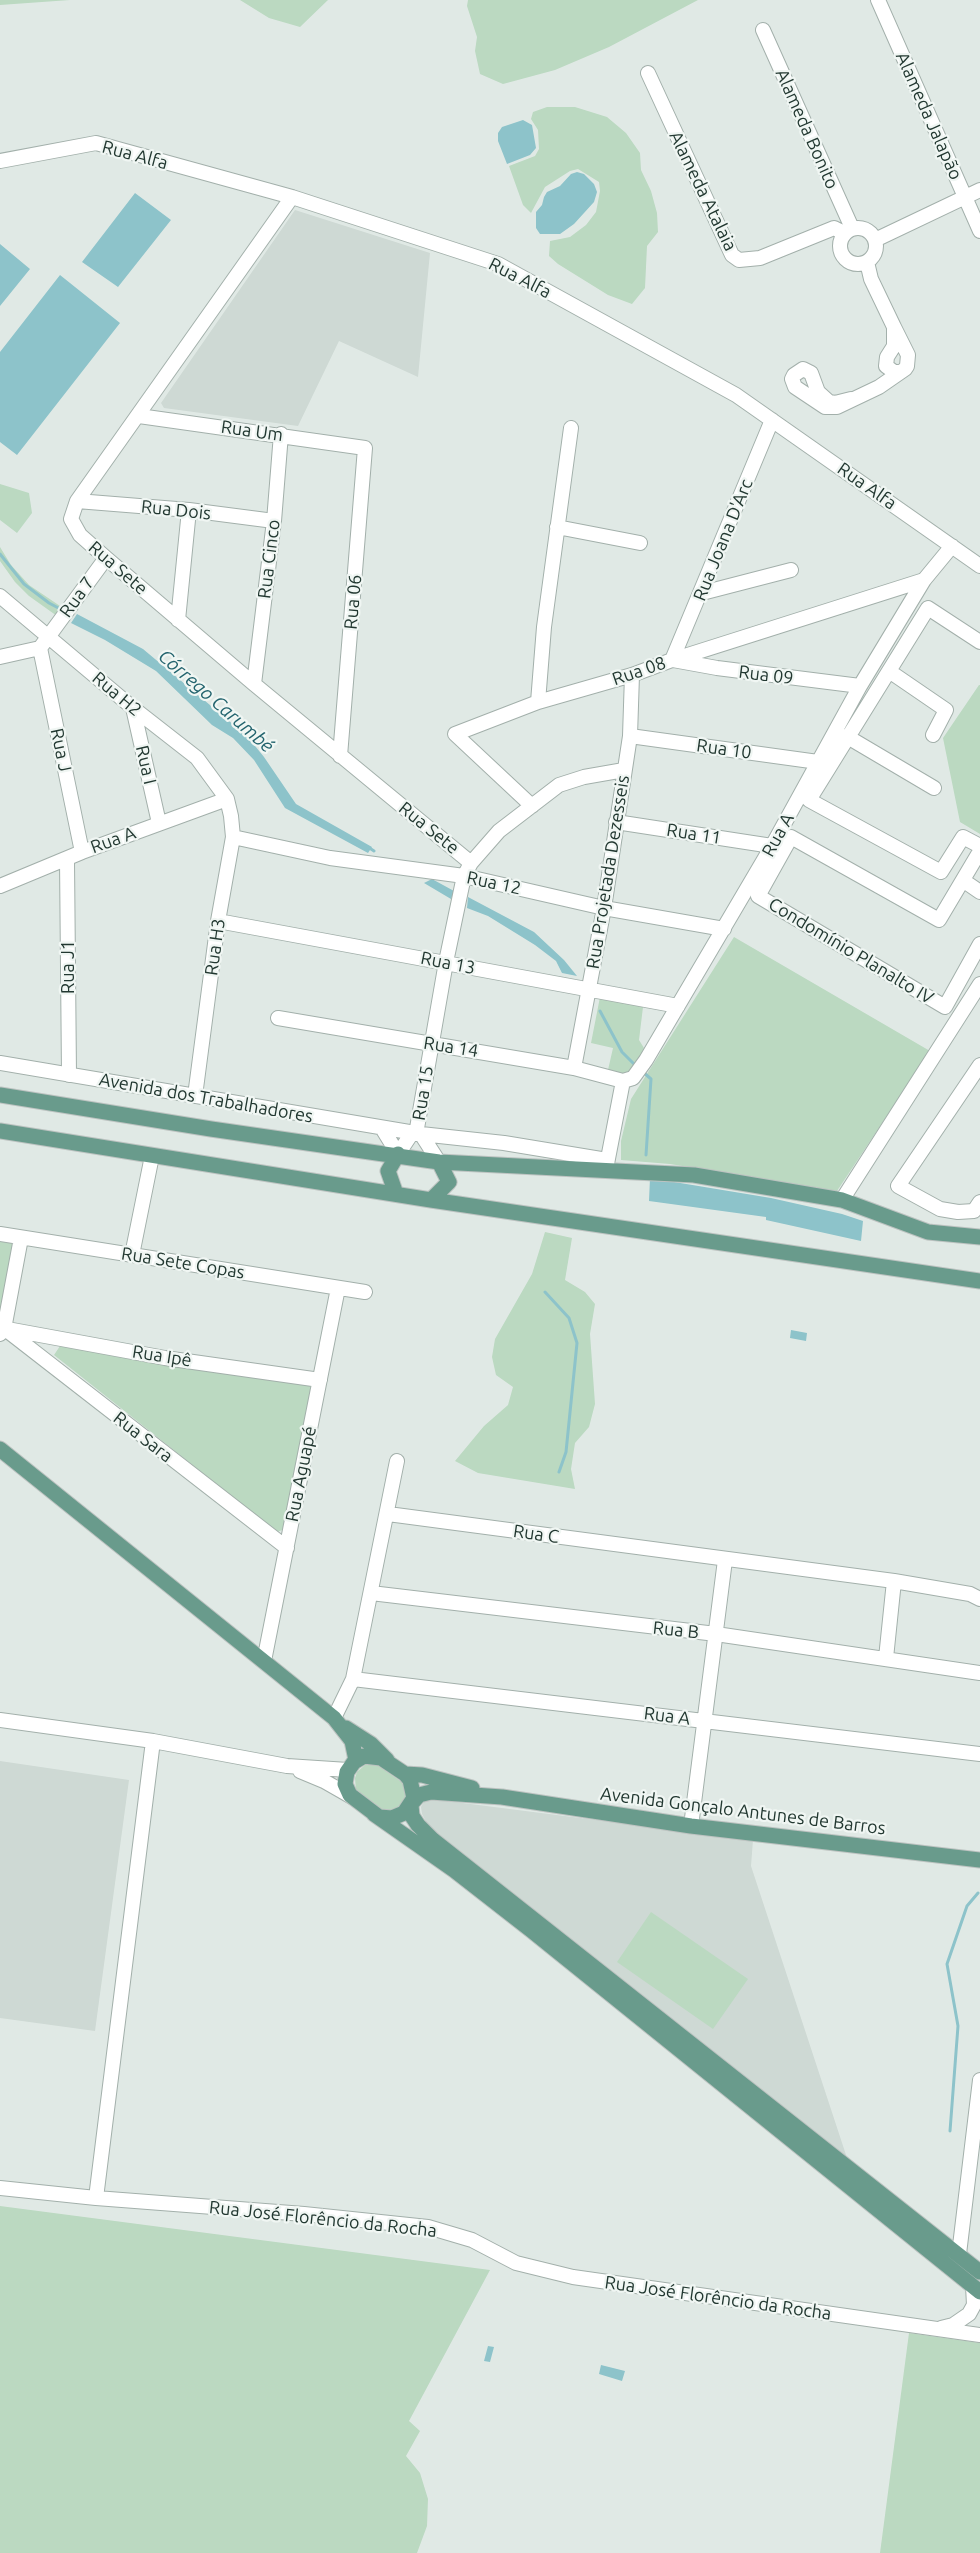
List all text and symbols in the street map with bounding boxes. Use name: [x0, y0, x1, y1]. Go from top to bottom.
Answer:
street label: Alameda Jalapão: [891, 49, 967, 183]
street label: Alameda Bonito: [771, 66, 843, 192]
street label: Alameda Atalaia: [665, 128, 741, 254]
street label: Rua Alfa: [100, 136, 170, 174]
street label: Rua Alfa: [485, 253, 555, 303]
street label: Rua Um: [219, 416, 285, 446]
street label: Rua Alfa: [833, 458, 901, 514]
street label: Rua Joana D'Arc: [689, 476, 757, 604]
street label: Rua Dois: [140, 496, 212, 524]
street label: Rua Cinco: [253, 518, 285, 600]
street label: Rua Sete: [84, 536, 152, 600]
street label: Rua 7: [55, 572, 99, 622]
street label: Rua 06: [340, 574, 366, 630]
water label: Córrego Carumbé: [154, 645, 278, 757]
street label: Rua 08: [609, 652, 669, 690]
street label: Rua 09: [737, 661, 795, 689]
street label: Rua H2: [88, 667, 146, 721]
street label: Rua J: [46, 726, 76, 774]
street label: Rua 10: [695, 734, 753, 764]
street label: Rua I: [131, 743, 161, 787]
street label: Rua Projetada Dezesseis: [582, 774, 634, 970]
street label: Rua Sete: [395, 797, 463, 859]
street label: Rua A: [757, 809, 799, 861]
street label: Rua 11: [665, 819, 723, 849]
street label: Rua A: [87, 822, 139, 858]
street label: Rua 12: [465, 867, 523, 899]
street label: Condomínio Planalto IV: [765, 893, 937, 1009]
street label: Rua H3: [200, 917, 230, 977]
street label: Rua J1: [57, 940, 79, 994]
street label: Rua 13: [419, 947, 477, 979]
street label: Rua 14: [422, 1032, 480, 1062]
street label: Rua 15: [408, 1064, 438, 1122]
street label: Avenida dos Trabalhadores: [97, 1069, 315, 1127]
street label: Rua Sete Copas: [120, 1243, 246, 1283]
street label: Rua Ipê: [131, 1341, 193, 1371]
street label: Rua Sara: [109, 1407, 177, 1467]
street label: Rua Aguapé: [281, 1424, 321, 1524]
street label: Rua C: [512, 1520, 560, 1548]
street label: Rua B: [652, 1617, 700, 1643]
street label: Rua A: [643, 1702, 691, 1730]
street label: Avenida Gonçalo Antunes de Barros: [599, 1783, 887, 1839]
street label: Rua José Florêncio da Rocha: [208, 2196, 438, 2242]
street label: Rua José Florêncio da Rocha: [603, 2271, 833, 2325]

